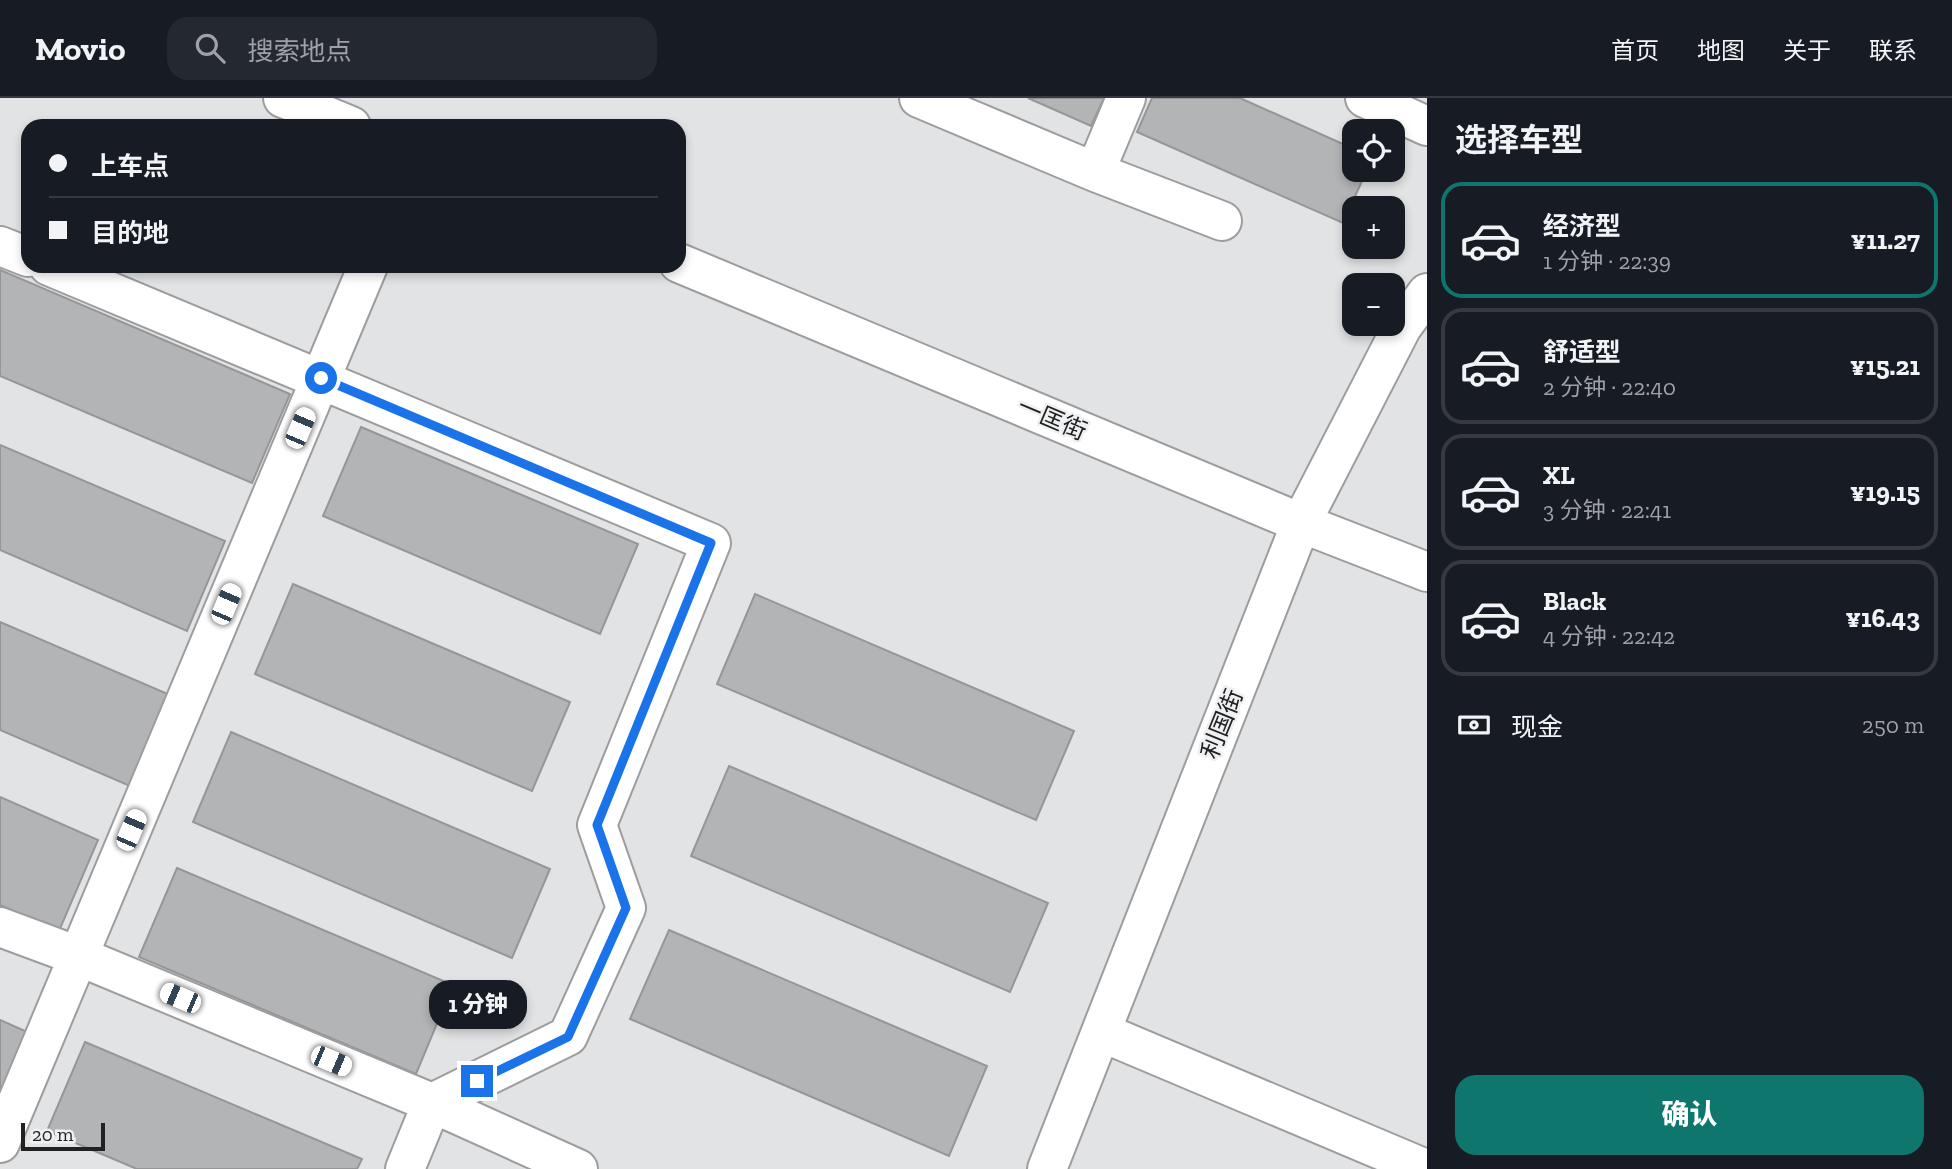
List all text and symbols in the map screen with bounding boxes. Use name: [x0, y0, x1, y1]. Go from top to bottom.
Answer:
search box: [167, 17, 657, 80]
text: Movio: [35, 29, 125, 68]
icon: search: [191, 29, 229, 67]
text: 搜索地点: [247, 35, 351, 67]
text: 首页: [1611, 36, 1659, 65]
text: 地图: [1697, 36, 1745, 65]
text: 关于: [1783, 36, 1831, 65]
text: 联系: [1869, 36, 1917, 65]
map controls: [1342, 119, 1405, 336]
button: locate: [1342, 119, 1405, 182]
text: 选择车型: [1455, 121, 1583, 159]
text: 上车点: [91, 150, 169, 182]
button: +: [1342, 196, 1405, 259]
icon: car: [1459, 209, 1522, 272]
text: 经济型: [1543, 210, 1621, 242]
text: 目的地: [91, 217, 169, 249]
text: ¥11.27: [1851, 224, 1920, 256]
text: 1 分钟 · 22:39: [1543, 247, 1671, 275]
button: −: [1342, 273, 1405, 336]
icon: car: [1459, 335, 1522, 398]
text: 舒适型: [1543, 336, 1621, 368]
text: ¥15.21: [1850, 350, 1920, 382]
route start: [305, 362, 337, 394]
text: 2 分钟 · 22:40: [1543, 373, 1676, 401]
street label: 一匡街: [1013, 391, 1091, 446]
car: [283, 405, 318, 451]
text: XL: [1543, 459, 1575, 491]
icon: car: [1459, 461, 1522, 524]
text: ¥19.15: [1850, 476, 1920, 508]
text: 3 分钟 · 22:41: [1543, 496, 1671, 524]
car: [209, 581, 244, 627]
text: Black: [1543, 585, 1606, 617]
icon: car: [1459, 587, 1522, 650]
text: ¥16.43: [1845, 602, 1920, 634]
text: 4 分钟 · 22:42: [1543, 622, 1675, 650]
street label: 利国街: [1195, 685, 1248, 763]
icon: cash: [1455, 706, 1493, 744]
text: 现金: [1511, 711, 1563, 743]
text: 250 m: [1862, 711, 1924, 739]
car: [114, 807, 149, 853]
callout: 1 分钟: [428, 979, 526, 1028]
car: [157, 980, 204, 1016]
text: 1 分钟: [448, 990, 508, 1018]
car: [308, 1043, 355, 1079]
route end: [461, 1065, 493, 1097]
button: 确认: [1455, 1075, 1924, 1155]
scale bar: [21, 1120, 105, 1152]
text: 20 m: [32, 1123, 73, 1146]

